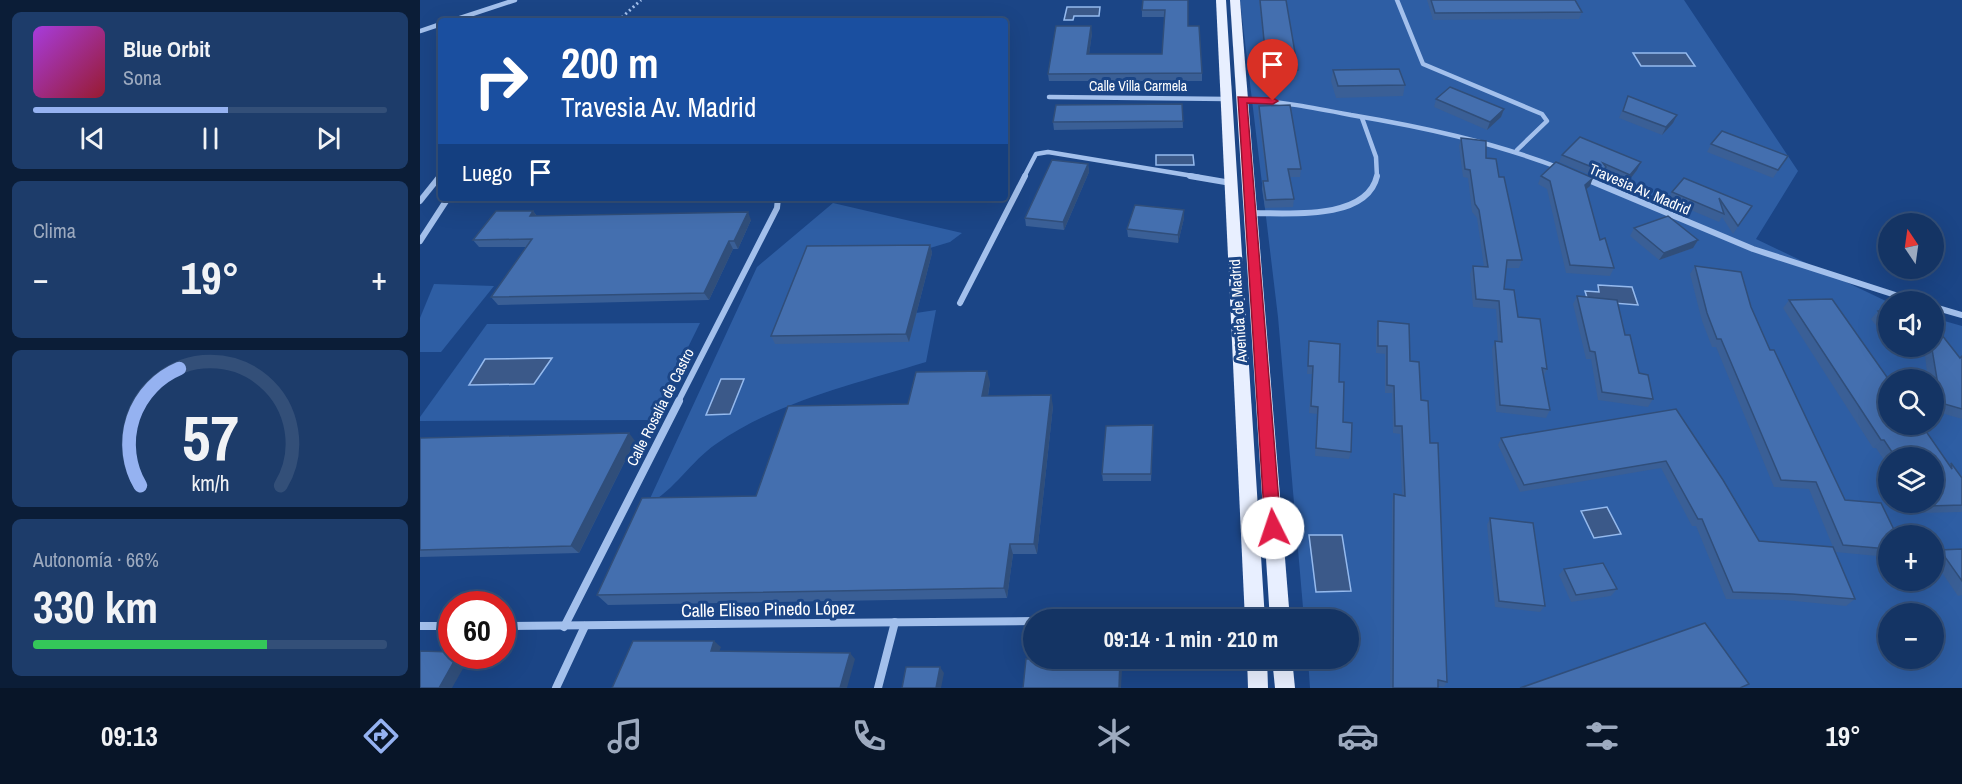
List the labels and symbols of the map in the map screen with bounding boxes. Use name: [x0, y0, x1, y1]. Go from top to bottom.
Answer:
pin: [1247, 39, 1298, 101]
street label: Calle Villa Carmela: [1089, 77, 1188, 95]
street label: Travesia Av. Madrid: [1586, 158, 1694, 220]
north arrow: [1878, 213, 1944, 279]
street label: Avenida de Madrid: [1224, 259, 1252, 364]
street label: Calle Rosalía de Castro: [621, 344, 699, 470]
position arrow: [1241, 496, 1305, 560]
speed limit sign: 60: [438, 591, 516, 669]
street label: Calle Eliseo Pinedo López: [681, 595, 855, 623]

